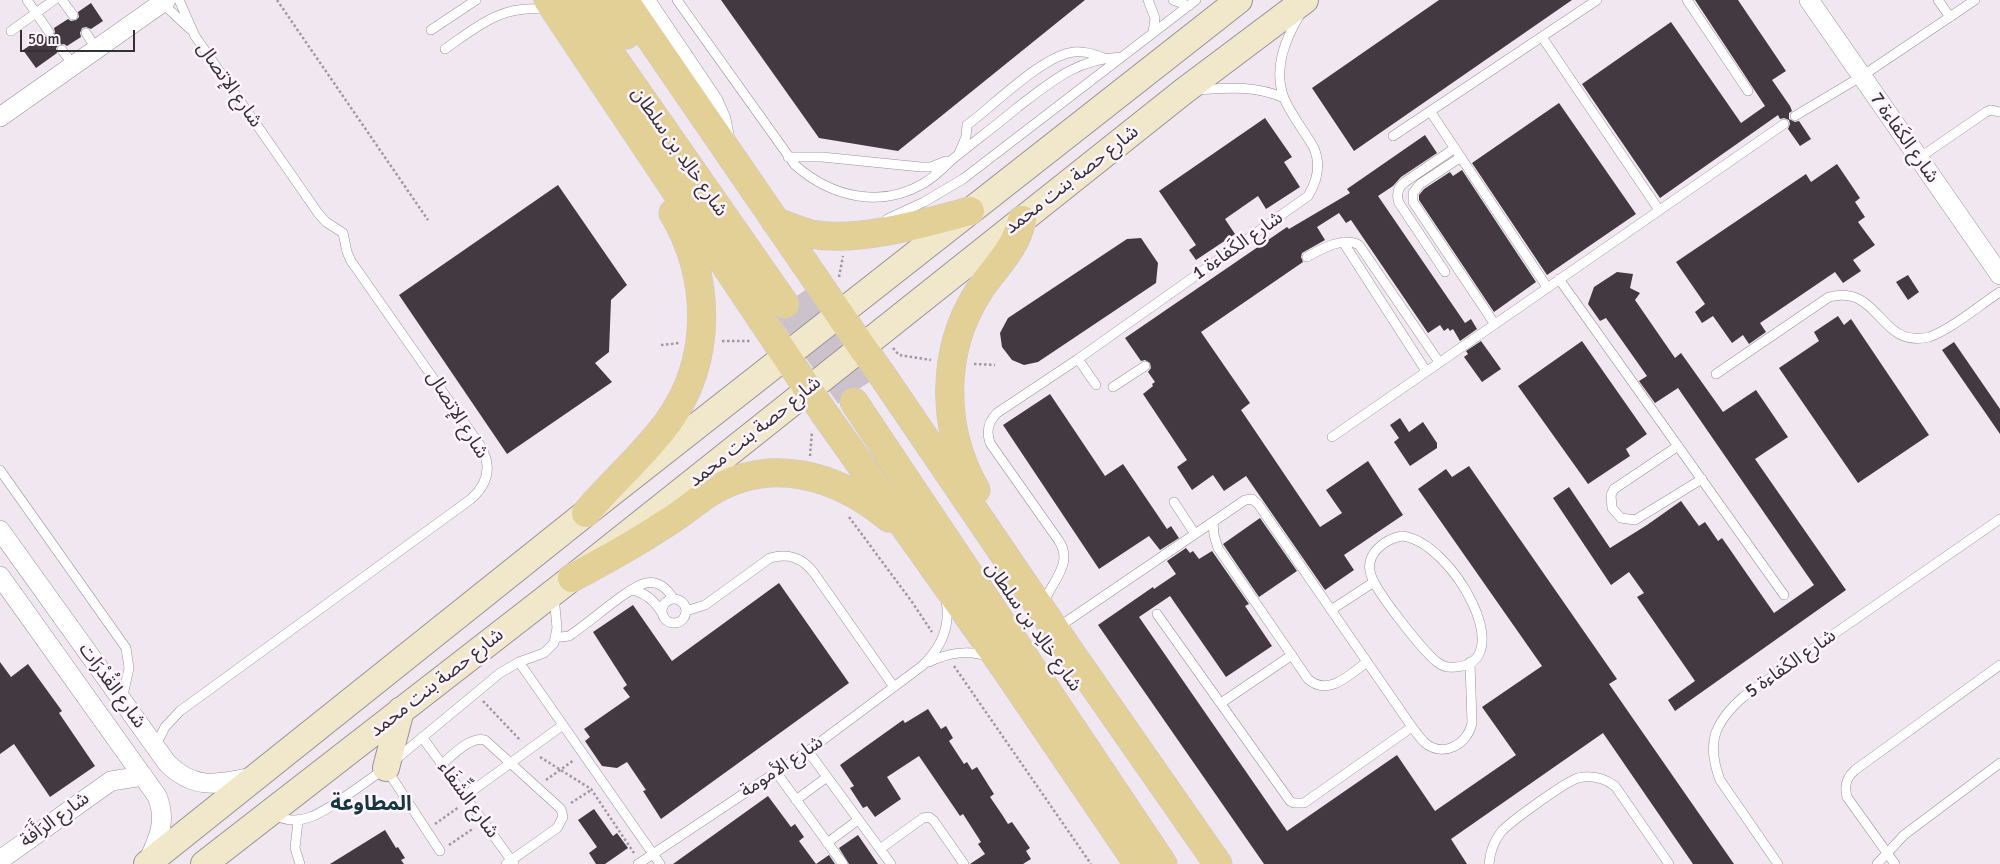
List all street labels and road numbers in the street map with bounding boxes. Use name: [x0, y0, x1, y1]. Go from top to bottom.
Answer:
street label: شارع الإتصال: [191, 38, 267, 132]
street label: شارع خالِد بن سلطان: [626, 83, 732, 221]
street label: شارع الكَفاءة 7: [1864, 88, 1944, 188]
street label: شارع حصة بنت محمد: [1001, 121, 1143, 239]
street label: شارع الكَفاءة 1: [1188, 206, 1288, 286]
street label: شارع الإتصال: [421, 367, 493, 463]
street label: شارع حصة بنت محمد: [684, 372, 826, 492]
street label: شارع خالِد بن سلطان: [980, 558, 1086, 696]
street label: شارع حصة بنت محمد: [366, 624, 508, 742]
street label: شارع الكَفاءة 5: [1741, 624, 1841, 704]
street label: شارع القُدْرَات: [73, 639, 151, 733]
street label: شارع الأمومة: [736, 731, 828, 803]
street label: شارع الشِّفَاء: [432, 757, 504, 843]
street label: شارع الرَأَفَة: [16, 787, 94, 853]

